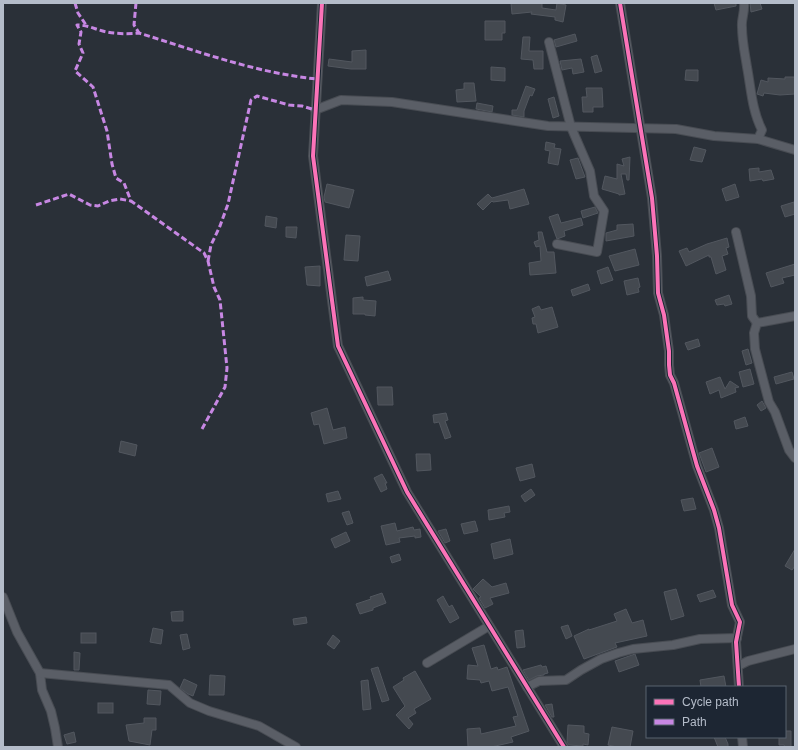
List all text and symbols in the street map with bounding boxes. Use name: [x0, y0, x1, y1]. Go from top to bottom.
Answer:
legend: [646, 686, 786, 738]
text: Cycle path: [682, 695, 739, 709]
text: Path: [682, 715, 707, 729]

